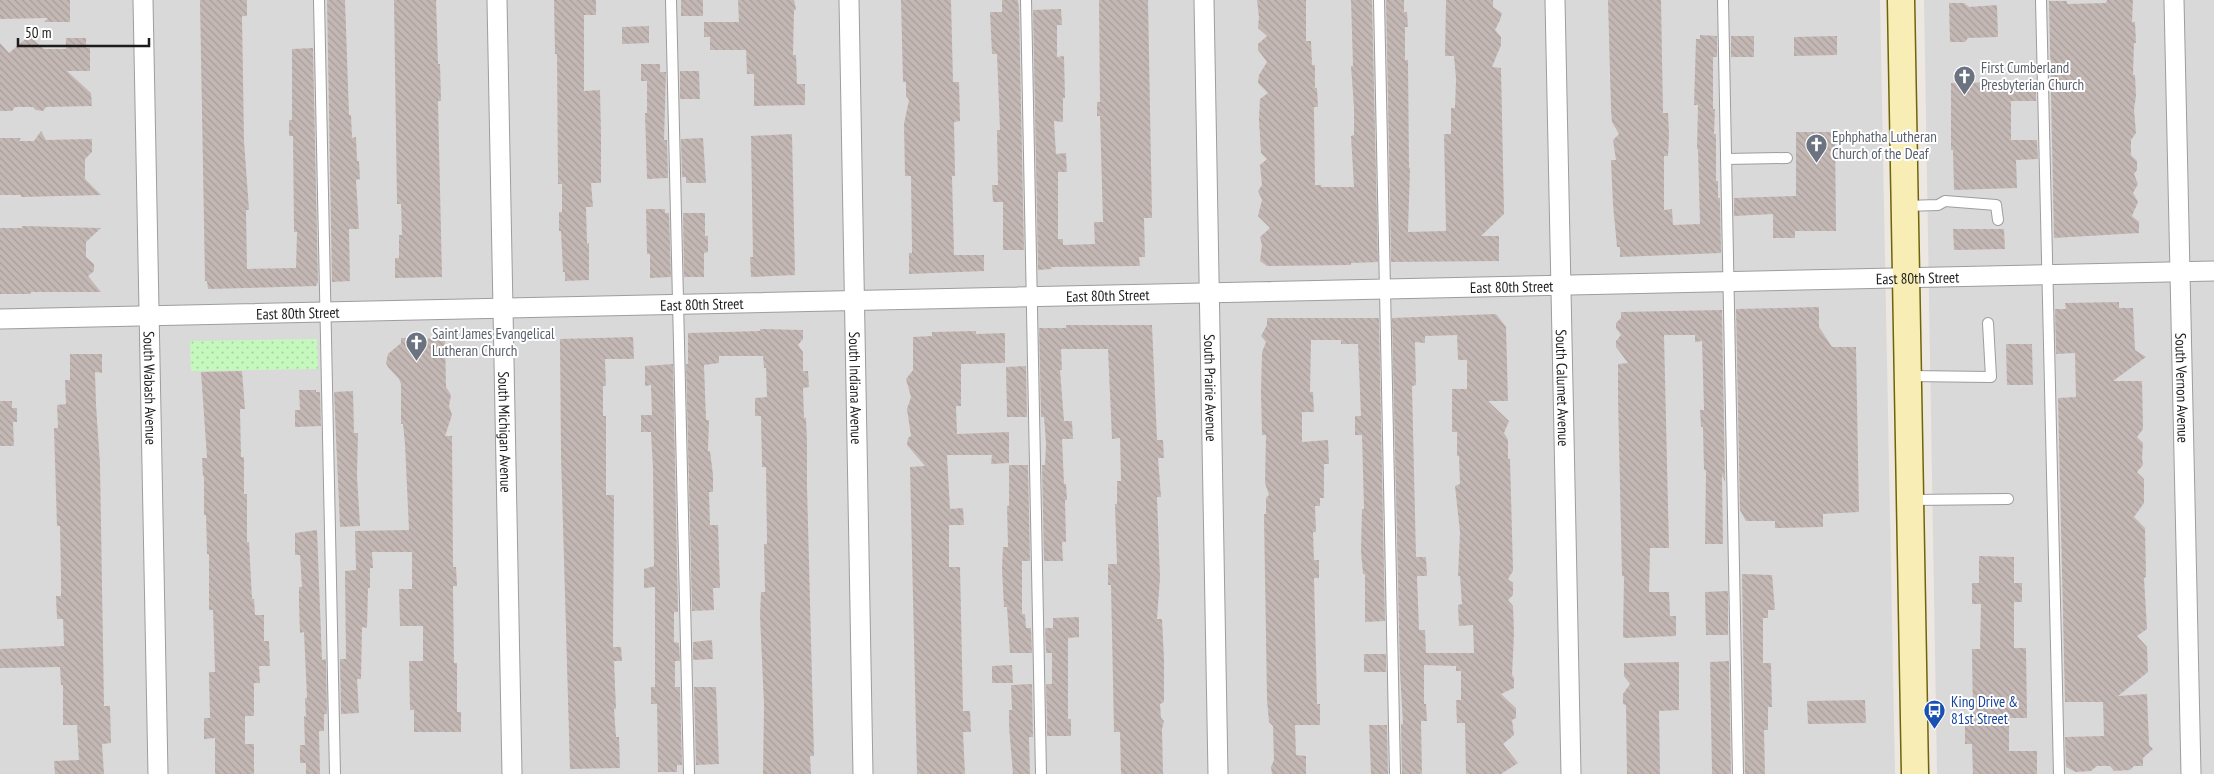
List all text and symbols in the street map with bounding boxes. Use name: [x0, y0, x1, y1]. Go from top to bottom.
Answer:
scale bar: [18, 15, 149, 47]
text: 50 m: [25, 23, 51, 42]
place label: First Cumberland Presbyterian Church: [1981, 58, 2084, 94]
church icon: First Cumberland Presbyterian Church: [1953, 64, 1977, 95]
place label: Ephphatha Lutheran Church of the Deaf: [1832, 127, 1937, 163]
church icon: Ephphatha Lutheran Church of the Deaf: [1804, 133, 1828, 164]
street label: East 80th Street: [1876, 267, 1959, 288]
street label: East 80th Street: [1470, 276, 1554, 297]
street label: East 80th Street: [1066, 285, 1150, 305]
street label: East 80th Street: [660, 293, 744, 314]
street label: East 80th Street: [256, 302, 340, 323]
place label: Saint James Evangelical Lutheran Church: [432, 324, 555, 360]
street label: South Calumet Avenue: [1552, 329, 1574, 447]
church icon: Saint James Evangelical Lutheran Church: [404, 330, 428, 361]
street label: South Wabash Avenue: [140, 331, 161, 445]
street label: South Indiana Avenue: [846, 331, 867, 444]
street label: South Vernon Avenue: [2172, 333, 2193, 443]
street label: South Prairie Avenue: [1201, 334, 1221, 442]
street label: South Michigan Avenue: [495, 371, 516, 493]
place label: King Drive & 81st Street: [1951, 692, 2018, 728]
bus stop icon: King Drive & 81st Street: [1923, 698, 1947, 729]

